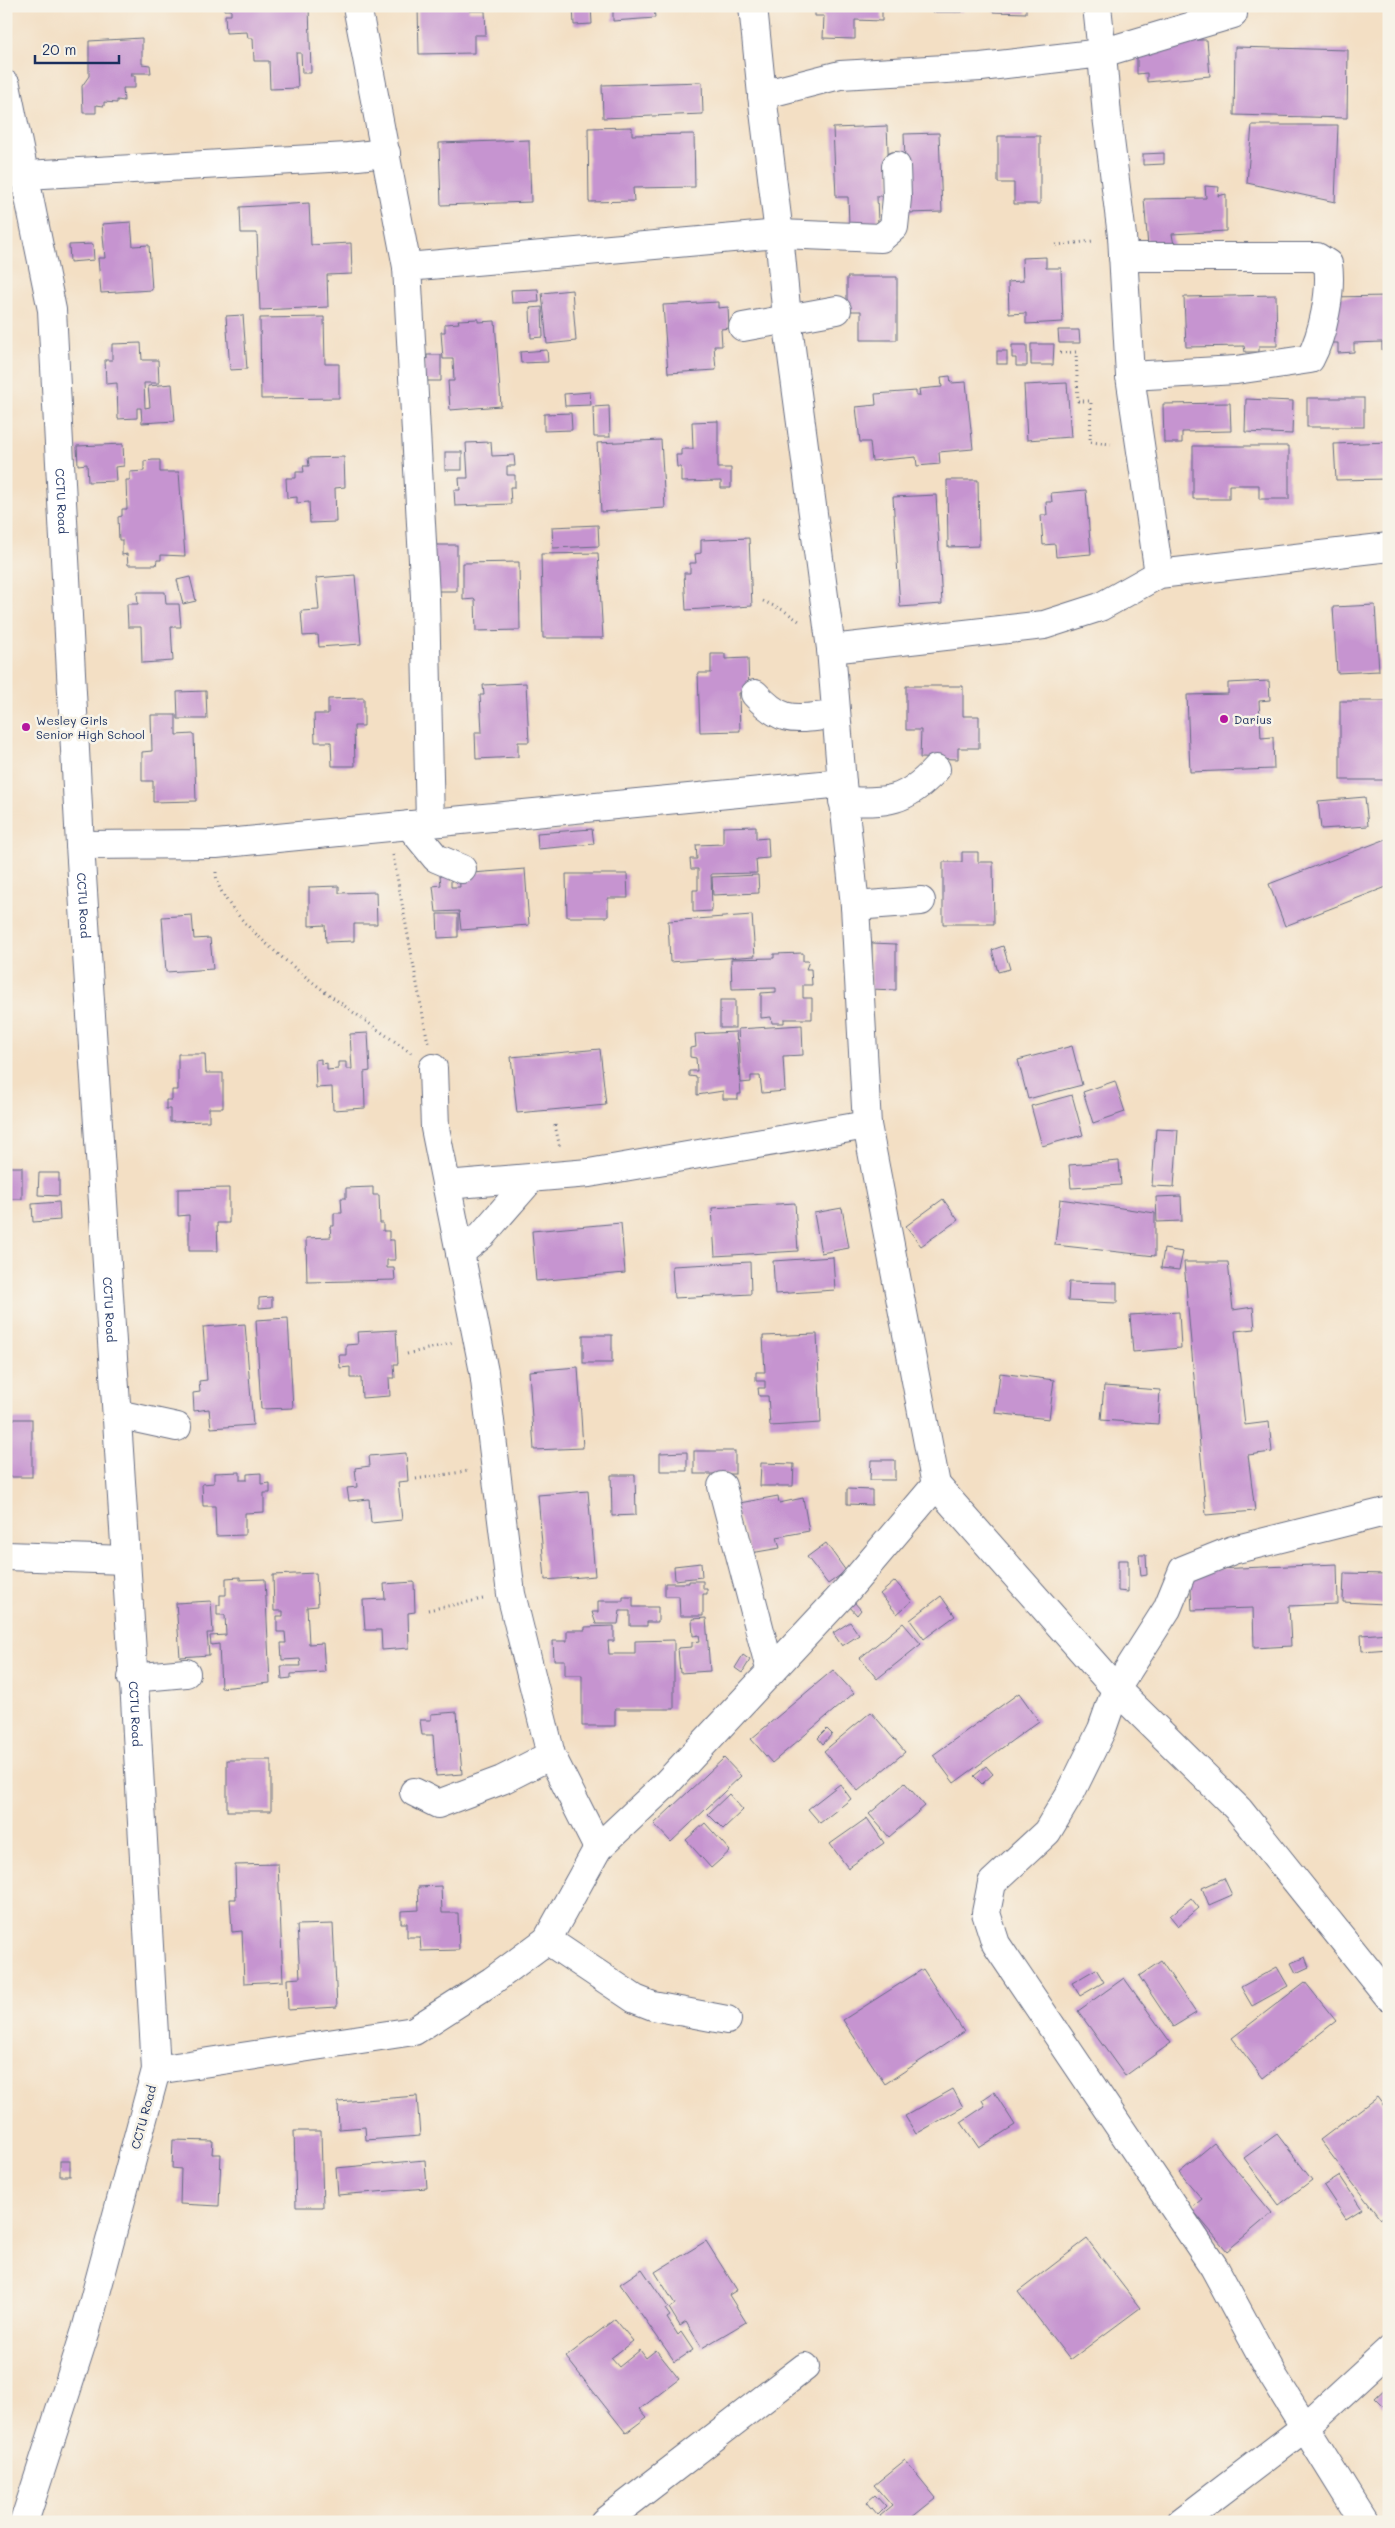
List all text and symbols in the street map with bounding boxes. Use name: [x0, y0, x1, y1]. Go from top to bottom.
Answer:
scale bar: [35, 32, 119, 64]
text: 20 m: [42, 39, 76, 59]
street label: CCTU Road: [52, 468, 72, 535]
place label: Darius: [1234, 711, 1272, 727]
place label: Wesley Girls Senior High School: [36, 712, 145, 742]
marker: Darius: [1218, 713, 1230, 725]
marker: Wesley Girls Senior High School: [20, 721, 32, 733]
street label: CCTU Road: [74, 872, 94, 939]
street label: CCTU Road: [100, 1276, 120, 1343]
street label: CCTU Road: [126, 1681, 146, 1747]
street label: CCTU Road: [127, 2083, 159, 2151]

